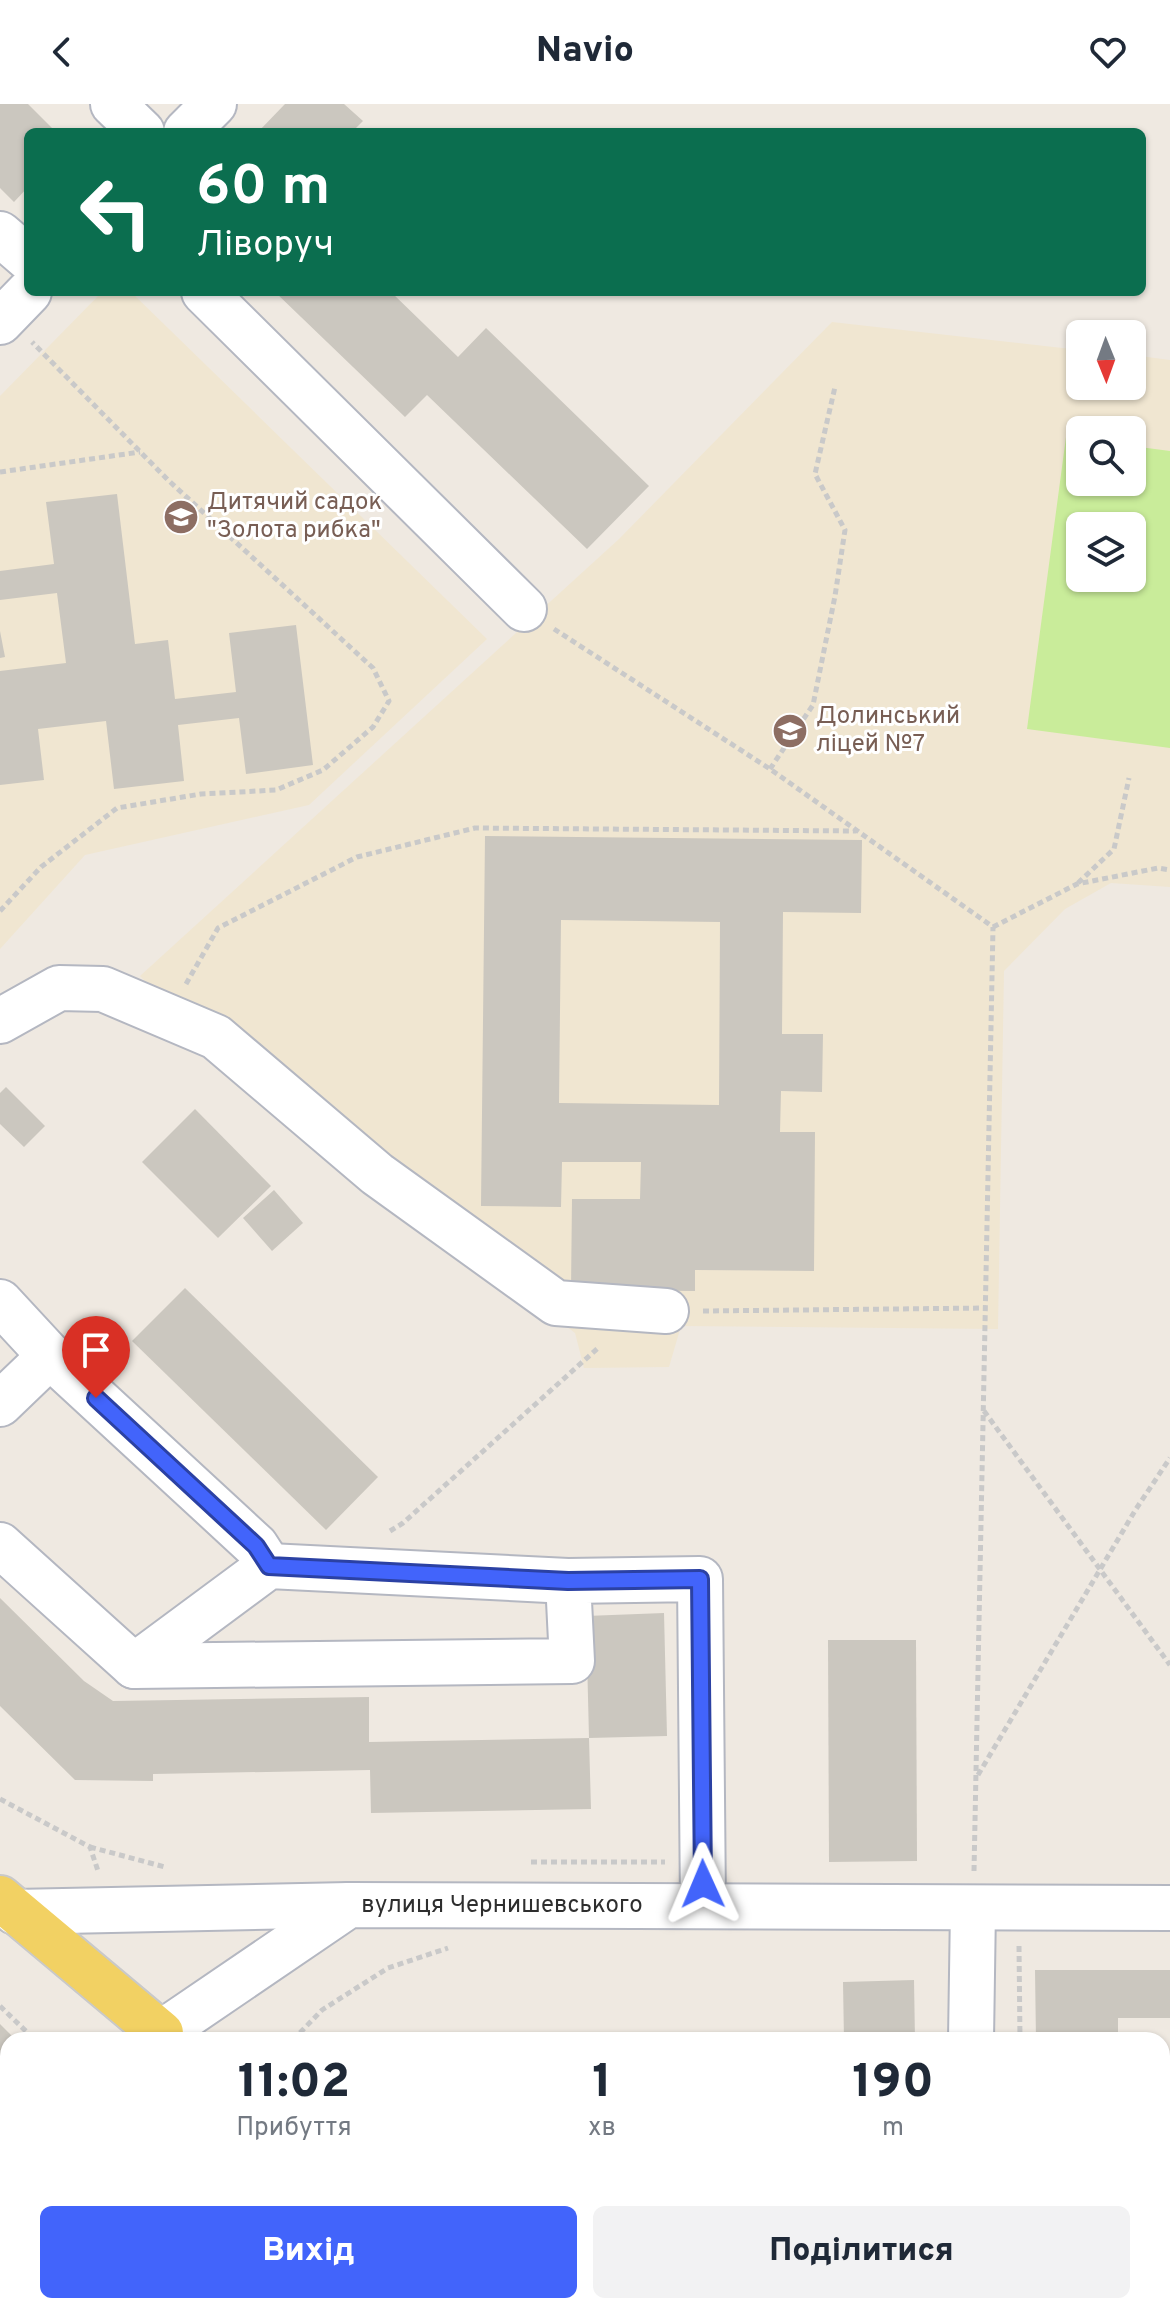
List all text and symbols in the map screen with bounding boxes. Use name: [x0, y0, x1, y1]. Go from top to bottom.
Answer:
text: Navio: [536, 29, 634, 75]
icon: back: [40, 30, 84, 74]
icon: heart: [1086, 30, 1130, 74]
text: 60 m: [196, 154, 330, 224]
icon: left: [64, 160, 168, 264]
text: Ліворуч: [196, 223, 334, 269]
north arrow: [1066, 320, 1146, 400]
map controls: [1066, 320, 1146, 592]
button: search: [1066, 416, 1146, 496]
place label: Дитячий садок "Золота рибка": [207, 488, 382, 546]
school or university icon: Дитячий садок "Золота рибка": [162, 498, 200, 536]
button: layers: [1066, 512, 1146, 592]
place label: Долинський ліцей №7: [816, 702, 960, 760]
school or university icon: Долинський ліцей №7: [771, 712, 809, 750]
pin: [62, 1316, 130, 1398]
icon: arrive: [74, 1328, 118, 1372]
position arrow: [661, 1842, 745, 1926]
street label: вулиця Чернишевського: [361, 1891, 643, 1921]
text: 11:02: [238, 2054, 350, 2114]
text: 1: [592, 2054, 612, 2114]
text: 190: [852, 2054, 934, 2114]
text: Прибуття: [236, 2112, 352, 2145]
text: хв: [588, 2112, 616, 2145]
text: m: [882, 2112, 904, 2145]
button: Вихід: [40, 2206, 577, 2298]
button: Поділитися: [593, 2206, 1130, 2298]

